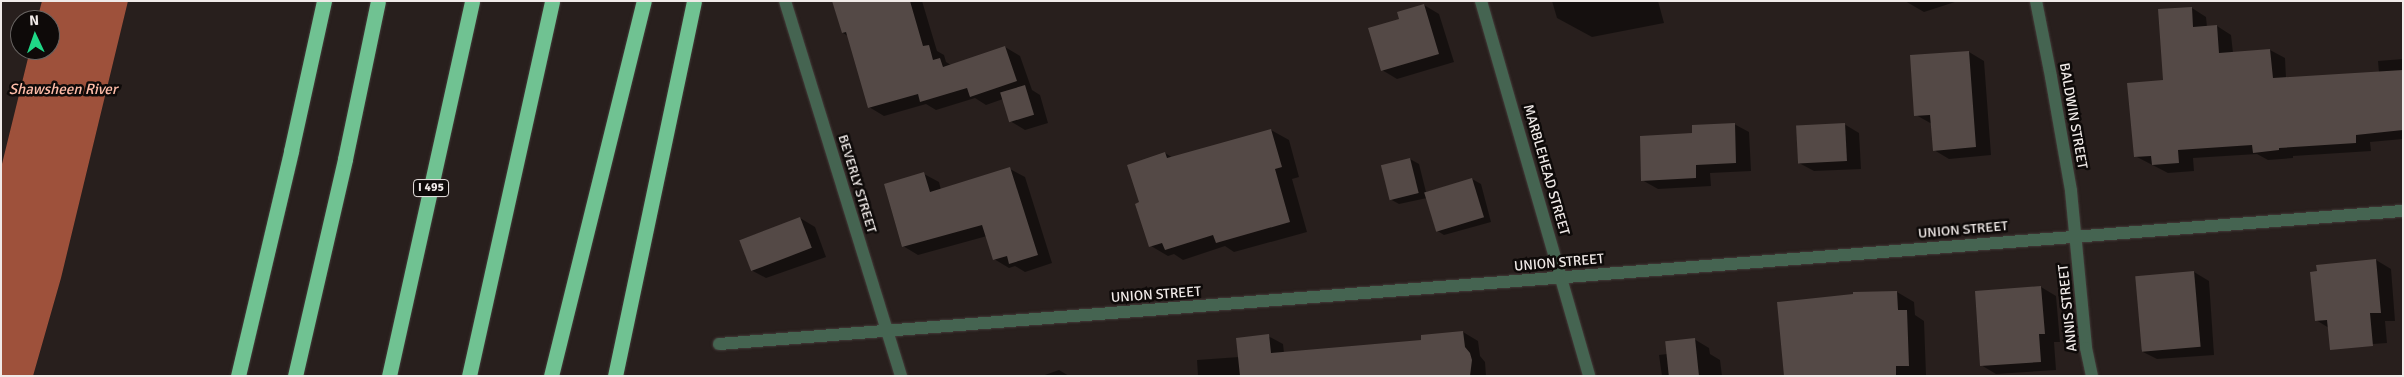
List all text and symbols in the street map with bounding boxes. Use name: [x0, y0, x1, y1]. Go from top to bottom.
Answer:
north arrow: [10, 10, 60, 60]
text: N: [29, 12, 40, 29]
street label: BALDWIN STREET: [2055, 62, 2091, 170]
water label: Shawsheen River: [9, 81, 117, 99]
street label: MARBLEHEAD STREET: [1519, 103, 1573, 237]
street label: BEVERLY STREET: [834, 133, 880, 235]
road number: I 495: [412, 178, 450, 198]
street label: UNION STREET: [1917, 218, 2009, 242]
street label: UNION STREET: [1513, 251, 1605, 275]
street label: ANNIS STREET: [2055, 263, 2081, 353]
street label: UNION STREET: [1110, 283, 1202, 307]

